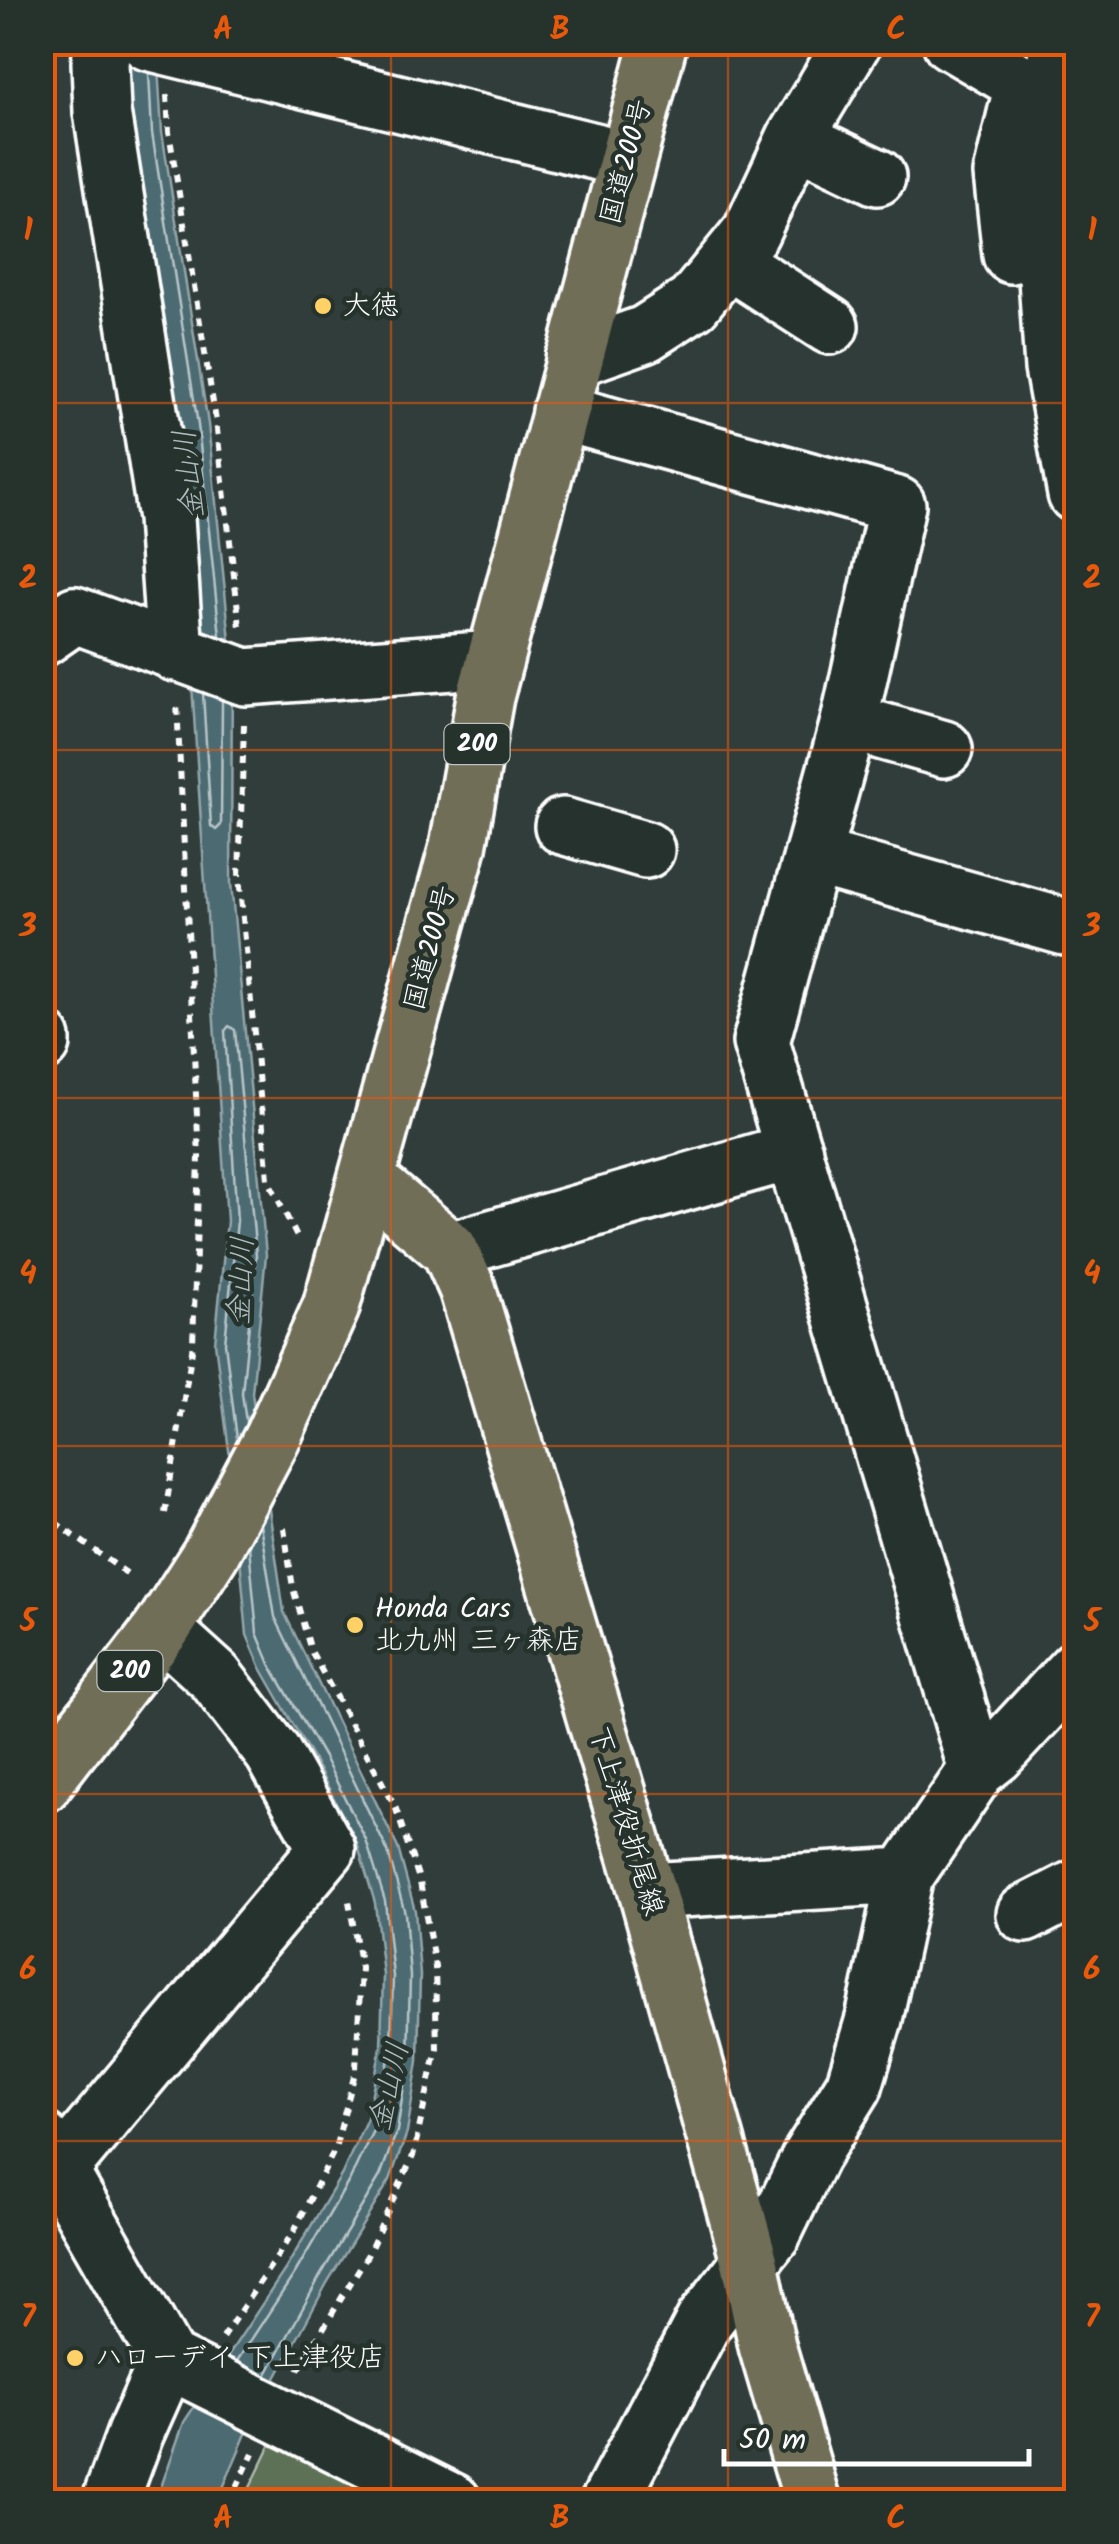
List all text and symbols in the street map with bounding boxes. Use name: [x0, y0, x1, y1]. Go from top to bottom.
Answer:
text: A: [213, 5, 233, 56]
text: B: [550, 5, 570, 56]
text: C: [886, 5, 906, 56]
street label: 国道200号: [589, 94, 665, 230]
text: 1: [23, 206, 33, 257]
text: 1: [1087, 206, 1097, 257]
place label: 大徳: [343, 284, 399, 329]
marker: 大徳: [312, 295, 334, 317]
water label: 金山川: [161, 427, 219, 521]
text: 2: [19, 554, 37, 605]
text: 2: [1083, 554, 1101, 605]
road number: 200: [444, 724, 510, 764]
street label: 国道200号: [393, 880, 469, 1016]
text: 3: [18, 902, 37, 953]
text: 3: [1082, 902, 1101, 953]
water label: 金山川: [216, 1235, 268, 1327]
text: 4: [19, 1249, 37, 1300]
text: 4: [1083, 1249, 1101, 1300]
place label: Honda Cars 北九州 三ヶ森店: [375, 1587, 582, 1664]
text: 5: [19, 1597, 39, 1648]
text: 5: [1083, 1597, 1103, 1648]
marker: Honda Cars 北九州 三ヶ森店: [344, 1614, 366, 1636]
road number: 200: [98, 1651, 162, 1691]
street label: 下上津役折尾線: [575, 1721, 675, 1921]
text: 6: [19, 1945, 37, 1996]
text: 6: [1083, 1945, 1101, 1996]
water label: 金山川: [356, 2038, 424, 2136]
text: 7: [20, 2293, 36, 2344]
text: 7: [1084, 2293, 1100, 2344]
place label: ハローデイ 下上津役店: [95, 2336, 385, 2381]
marker: ハローデイ 下上津役店: [64, 2347, 86, 2369]
scale bar: [724, 2404, 1029, 2466]
text: 50 m: [739, 2417, 806, 2465]
text: A: [213, 2494, 233, 2544]
text: B: [550, 2494, 570, 2544]
text: C: [886, 2494, 906, 2544]

